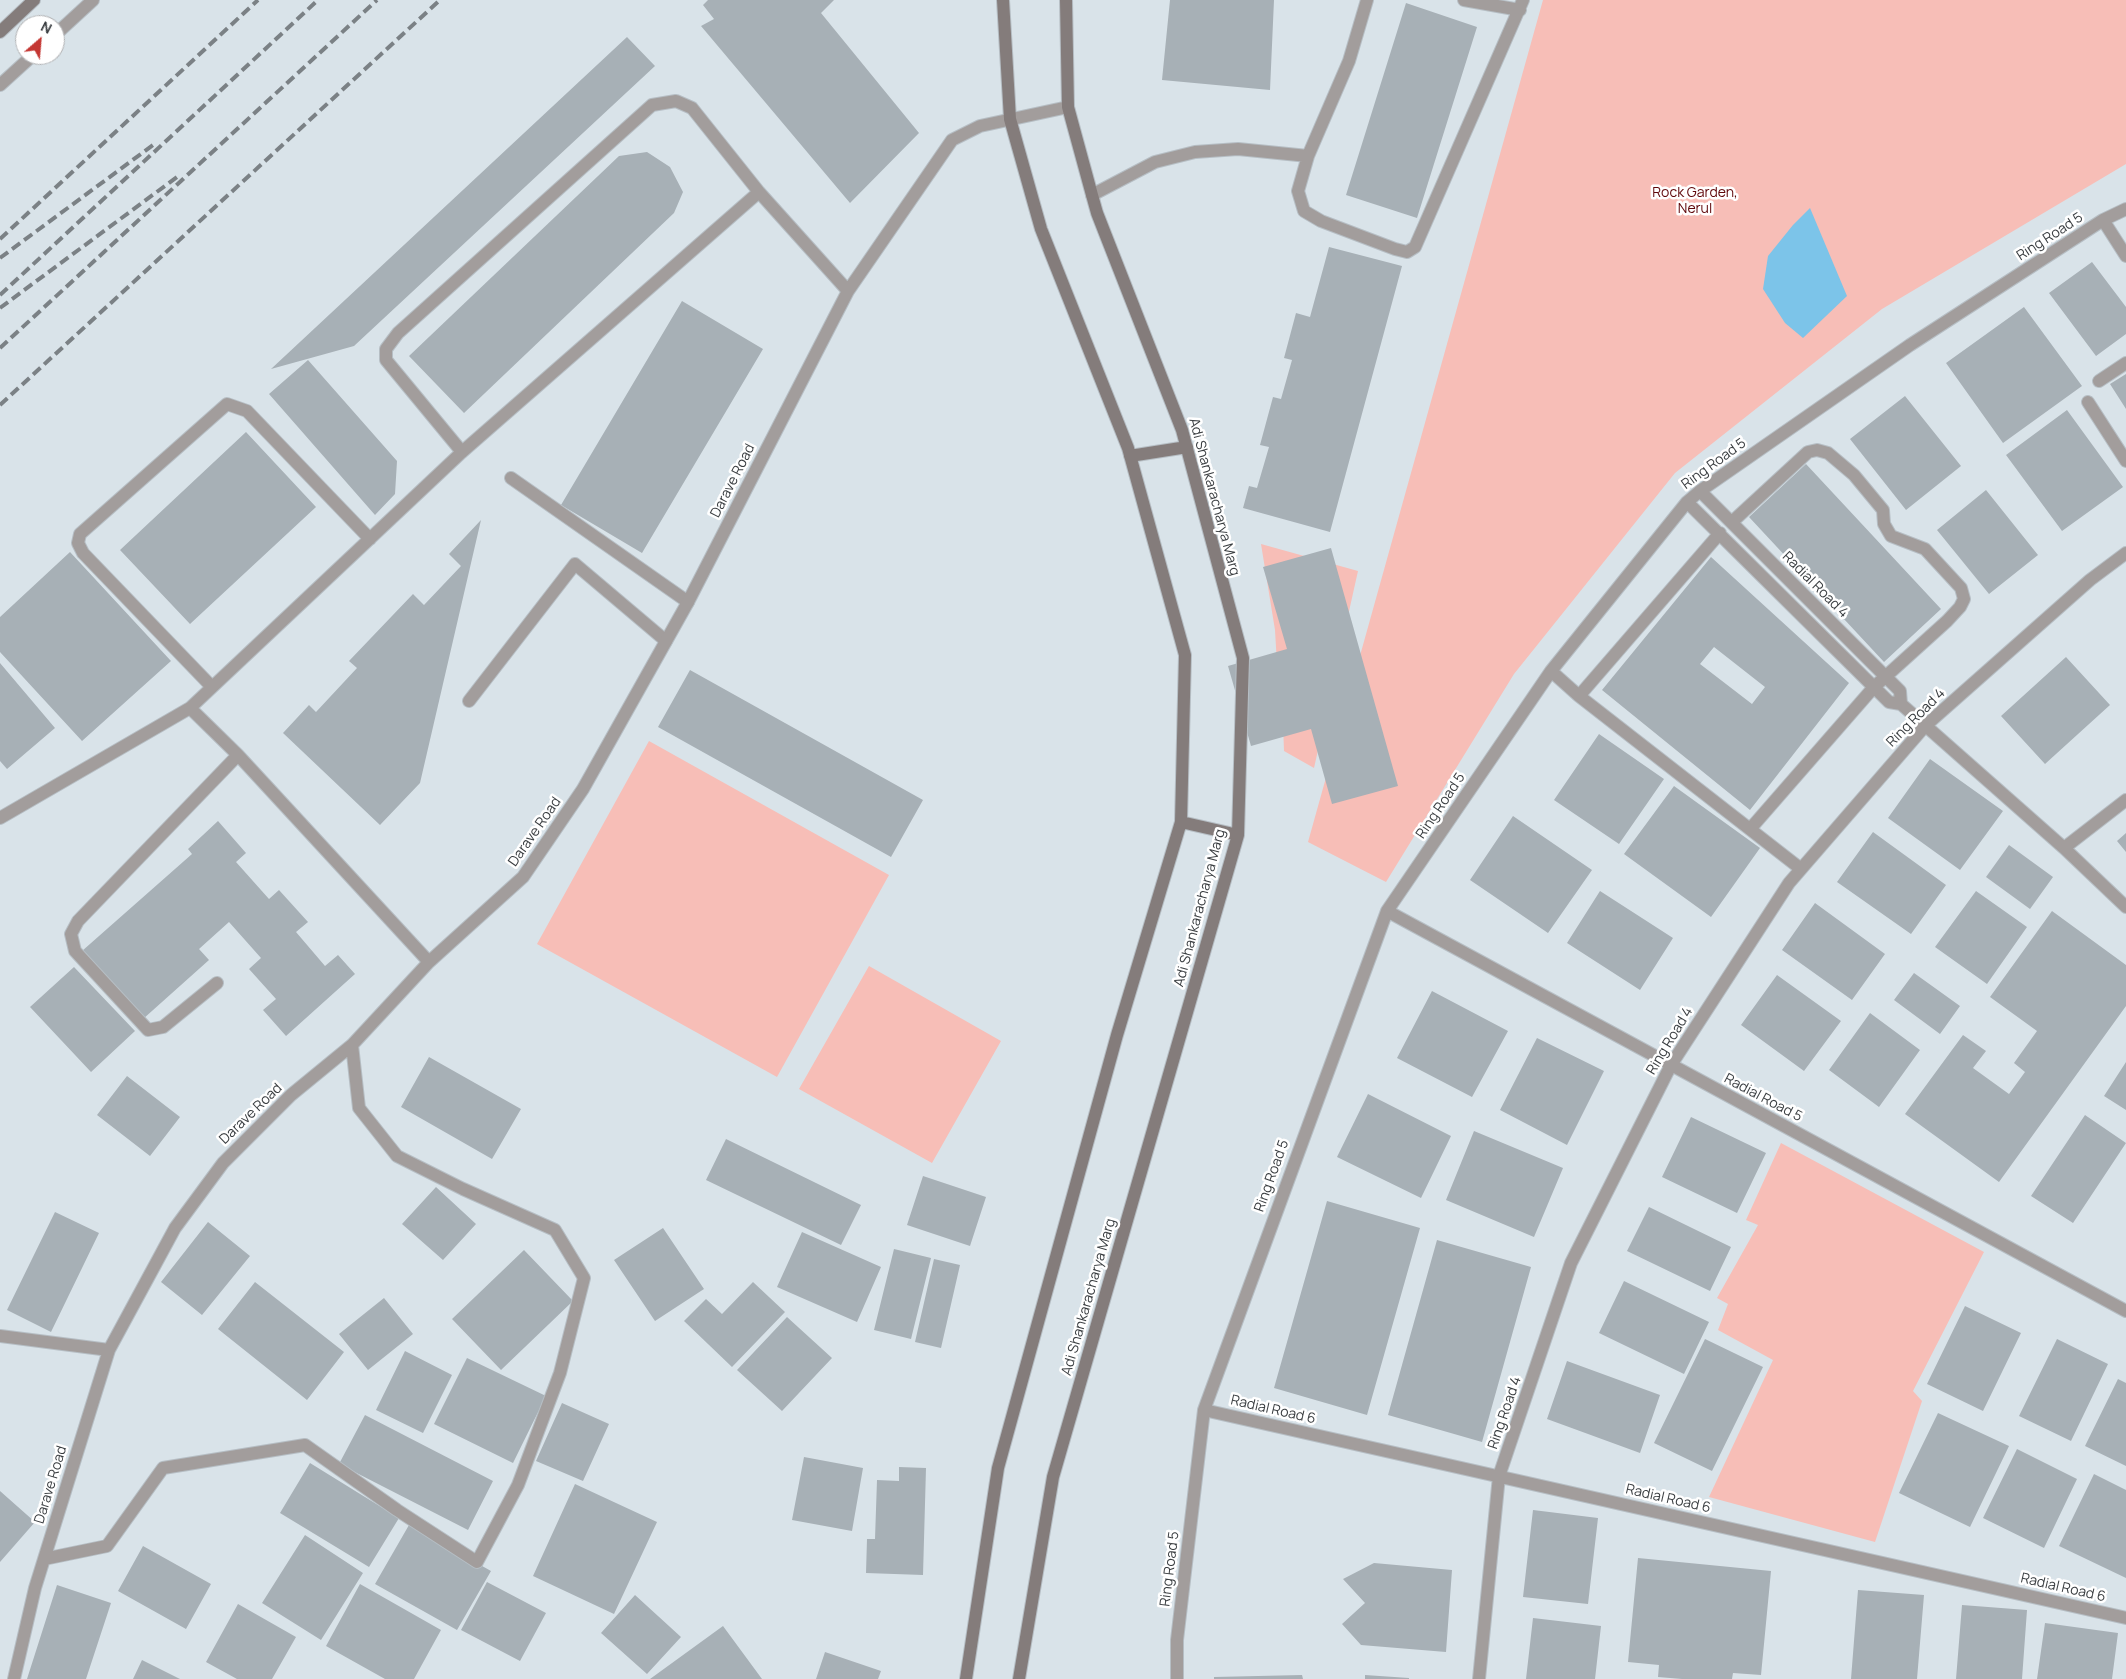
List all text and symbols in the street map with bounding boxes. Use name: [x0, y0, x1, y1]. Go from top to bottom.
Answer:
north arrow: [15, 15, 65, 65]
text: N: [38, 16, 55, 38]
park label: Rock Garden, Nerul: [1652, 185, 1738, 218]
street label: Ring Road 5: [2014, 209, 2086, 265]
street label: Adi Shankaracharya Marg: [1185, 416, 1243, 578]
street label: Ring Road 5: [1678, 435, 1750, 493]
street label: Darave Road: [707, 441, 759, 521]
street label: Radial Road 4: [1779, 549, 1851, 621]
street label: Ring Road 4: [1883, 685, 1949, 751]
street label: Ring Road 5: [1413, 770, 1469, 842]
street label: Darave Road: [505, 794, 565, 870]
street label: Adi Shankaracharya Marg: [1171, 827, 1229, 989]
street label: Ring Road 4: [1643, 1004, 1697, 1078]
street label: Radial Road 5: [1721, 1070, 1805, 1126]
street label: Darave Road: [216, 1080, 286, 1148]
street label: Ring Road 5: [1251, 1138, 1293, 1214]
street label: Adi Shankaracharya Marg: [1059, 1217, 1119, 1377]
street label: Ring Road 4: [1485, 1374, 1525, 1452]
street label: Radial Road 6: [1229, 1392, 1317, 1428]
street label: Darave Road: [31, 1444, 71, 1526]
street label: Radial Road 6: [1624, 1481, 1712, 1517]
street label: Ring Road 5: [1157, 1530, 1183, 1608]
street label: Radial Road 6: [2019, 1570, 2107, 1606]

